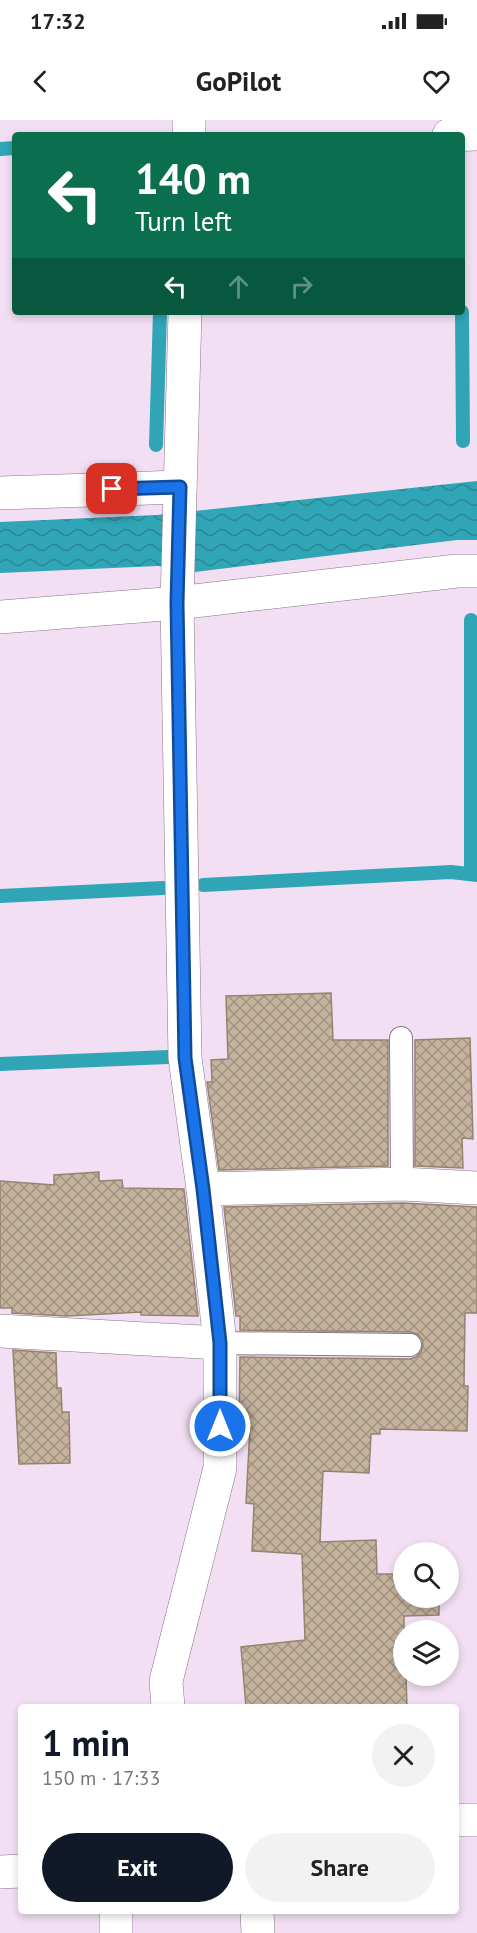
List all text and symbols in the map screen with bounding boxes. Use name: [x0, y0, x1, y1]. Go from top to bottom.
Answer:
text: 17:32: [30, 7, 86, 35]
text: GoPilot: [196, 64, 281, 98]
icon: back: [24, 65, 57, 98]
icon: heart: [420, 65, 453, 98]
text: 140 m: [135, 151, 251, 206]
icon: left: [36, 156, 114, 234]
text: Turn left: [135, 204, 232, 238]
icon: left: [159, 270, 192, 303]
icon: ahead: [222, 270, 255, 303]
icon: right: [285, 270, 318, 303]
pin: [86, 463, 137, 514]
icon: arrive: [95, 472, 128, 505]
position arrow: [188, 1394, 252, 1458]
map controls: [393, 1542, 459, 1686]
button: search: [393, 1542, 459, 1608]
button: layers: [393, 1620, 459, 1686]
text: 1 min: [42, 1719, 130, 1766]
button: close: [372, 1724, 435, 1787]
text: 150 m · 17:33: [42, 1765, 160, 1791]
button: Exit: [42, 1833, 233, 1902]
button: Share: [245, 1833, 435, 1902]

